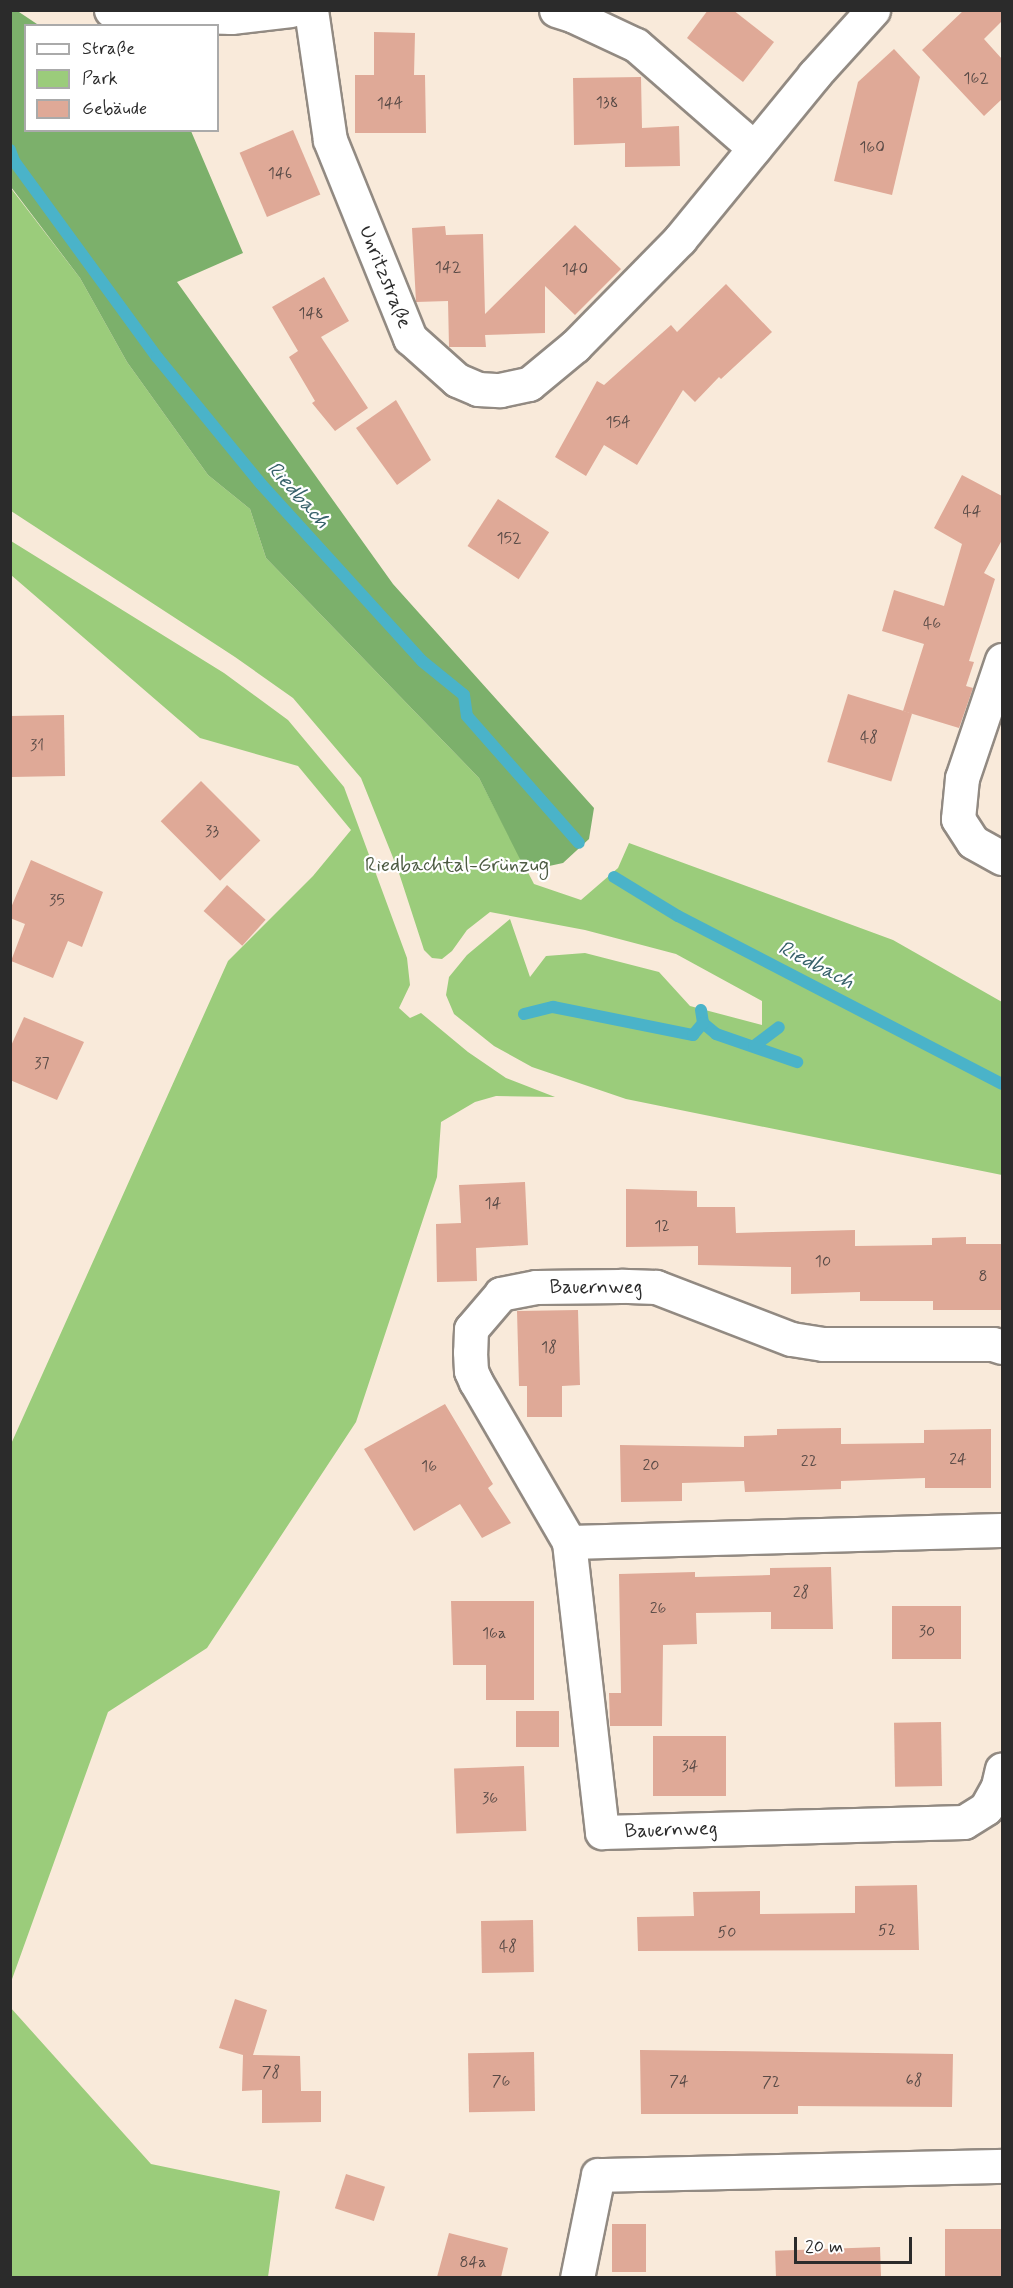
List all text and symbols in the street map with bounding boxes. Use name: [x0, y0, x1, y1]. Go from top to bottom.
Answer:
legend: [24, 24, 219, 132]
text: Straße: [82, 37, 135, 61]
text: Park: [82, 67, 118, 91]
house number: 162: [963, 69, 989, 89]
house number: 138: [596, 93, 618, 113]
house number: 144: [377, 94, 403, 114]
text: Gebäude: [82, 97, 147, 121]
house number: 160: [859, 138, 885, 158]
house number: 146: [268, 164, 292, 184]
street label: Unritzstraße: [354, 222, 416, 332]
house number: 142: [435, 258, 461, 278]
house number: 140: [562, 260, 588, 280]
house number: 148: [298, 304, 324, 324]
house number: 154: [605, 413, 631, 433]
water label: Riedbach: [261, 456, 335, 534]
house number: 44: [962, 502, 982, 522]
house number: 152: [496, 529, 522, 549]
house number: 46: [923, 614, 941, 634]
house number: 48: [860, 728, 878, 748]
house number: 31: [30, 736, 44, 756]
house number: 33: [205, 822, 219, 842]
park label: Riedbachtal-Grünzug: [365, 853, 549, 877]
house number: 35: [49, 891, 65, 911]
water label: Riedbach: [774, 935, 858, 995]
house number: 37: [34, 1054, 50, 1074]
house number: 14: [485, 1194, 501, 1214]
house number: 12: [654, 1217, 670, 1237]
house number: 10: [815, 1252, 831, 1272]
house number: 8: [978, 1267, 988, 1287]
street label: Bauernweg: [550, 1275, 642, 1299]
house number: 18: [541, 1338, 557, 1358]
house number: 24: [949, 1450, 967, 1470]
house number: 22: [801, 1452, 817, 1472]
house number: 20: [643, 1456, 659, 1476]
house number: 16: [421, 1457, 437, 1477]
house number: 28: [793, 1583, 809, 1603]
house number: 26: [650, 1599, 666, 1619]
house number: 30: [919, 1622, 935, 1642]
house number: 16a: [482, 1624, 506, 1644]
house number: 34: [682, 1757, 698, 1777]
house number: 36: [482, 1789, 498, 1809]
street label: Bauernweg: [624, 1816, 718, 1844]
house number: 52: [878, 1921, 896, 1941]
house number: 50: [718, 1923, 736, 1943]
house number: 48: [499, 1937, 517, 1957]
house number: 78: [262, 2063, 280, 2083]
house number: 68: [906, 2071, 922, 2091]
house number: 76: [492, 2072, 510, 2092]
house number: 74: [669, 2072, 689, 2092]
house number: 72: [762, 2073, 780, 2093]
scale bar: [797, 2225, 916, 2263]
text: 20 m: [805, 2235, 843, 2259]
house number: 84a: [460, 2253, 486, 2273]

